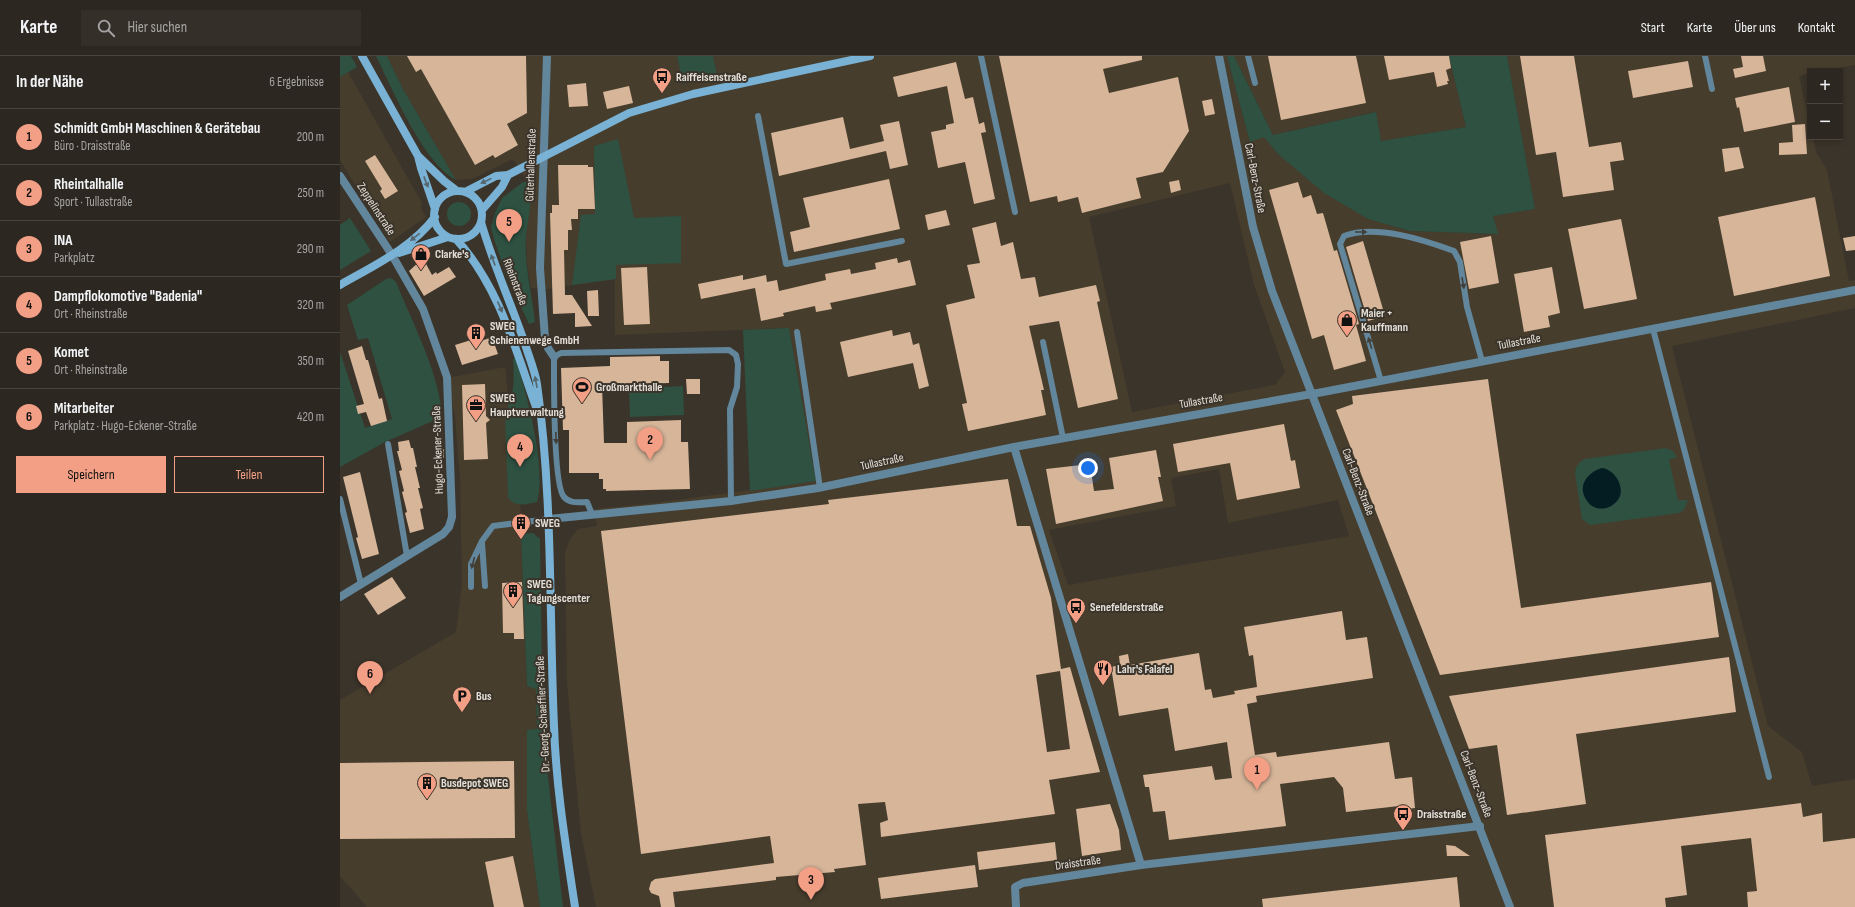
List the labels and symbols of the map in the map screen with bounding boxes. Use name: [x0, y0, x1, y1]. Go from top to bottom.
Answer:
bus stop icon: Raiffeisenstraße: [651, 66, 673, 94]
place label: Raiffeisenstraße: [676, 70, 747, 85]
street label: Güterhallenstraße: [522, 128, 540, 202]
street label: Carl-Benz-Straße: [1241, 142, 1269, 214]
one-way arrow: [423, 177, 429, 189]
one-way arrow: [480, 178, 492, 184]
street label: Zeppelinstraße: [353, 180, 399, 238]
pin: 5: [496, 209, 522, 242]
one-way arrow: [1355, 229, 1368, 235]
one-way arrow: [410, 233, 420, 241]
shop icon: Clarke's: [410, 243, 432, 271]
place label: Clarke's: [435, 247, 469, 262]
one-way arrow: [489, 253, 495, 265]
street label: Rheinstraße: [499, 257, 531, 308]
one-way arrow: [1461, 277, 1467, 289]
one-way arrow: [496, 301, 503, 313]
place label: Maier + Kauffmann: [1361, 306, 1408, 335]
shop icon: Maier + Kauffmann: [1336, 309, 1358, 337]
place label: SWEG Schienenwege GmbH: [490, 319, 579, 348]
building icon: SWEG Schienenwege GmbH: [465, 322, 487, 350]
street label: Tullastraße: [1496, 330, 1542, 354]
one-way arrow: [1367, 337, 1373, 349]
one-way arrow: [533, 376, 539, 388]
sports icon: Großmarkthalle: [571, 376, 593, 404]
place label: Großmarkthalle: [596, 380, 663, 395]
street label: Tullastraße: [1178, 390, 1224, 412]
place label: SWEG Hauptverwaltung: [490, 391, 564, 420]
office icon: SWEG Hauptverwaltung: [465, 394, 487, 422]
street label: Hugo-Eckener-Straße: [429, 405, 447, 494]
pin: 2: [637, 427, 663, 460]
one-way arrow: [553, 432, 559, 445]
pin: 4: [507, 434, 533, 467]
street label: Carl-Benz-Straße: [1338, 446, 1378, 518]
street label: Tullastraße: [859, 450, 905, 474]
your location: [1078, 458, 1098, 478]
building icon: SWEG: [510, 512, 532, 540]
place label: SWEG: [535, 516, 560, 531]
one-way arrow: [470, 558, 476, 570]
place label: SWEG Tagungscenter: [527, 577, 590, 606]
building icon: SWEG Tagungscenter: [502, 580, 524, 608]
bus stop icon: Senefelderstraße: [1065, 596, 1087, 624]
place label: Senefelderstraße: [1090, 600, 1164, 615]
street label: Dr.-Georg-Schaeffler-Straße: [532, 655, 554, 772]
restaurant icon: Lahr's Falafel: [1092, 658, 1114, 686]
pin: 6: [357, 661, 383, 694]
place label: Lahr's Falafel: [1117, 662, 1172, 677]
parking icon: Bus: [451, 685, 473, 713]
place label: Bus: [476, 689, 492, 704]
street label: Carl-Benz-Straße: [1456, 748, 1496, 820]
pin: 1: [1244, 757, 1270, 790]
building icon: Busdepot SWEG: [416, 772, 438, 800]
place label: Busdepot SWEG: [441, 776, 508, 791]
bus stop icon: Draisstraße: [1392, 803, 1414, 831]
place label: Draisstraße: [1417, 807, 1466, 822]
street label: Draisstraße: [1054, 852, 1102, 874]
pin: 3: [798, 867, 824, 900]

